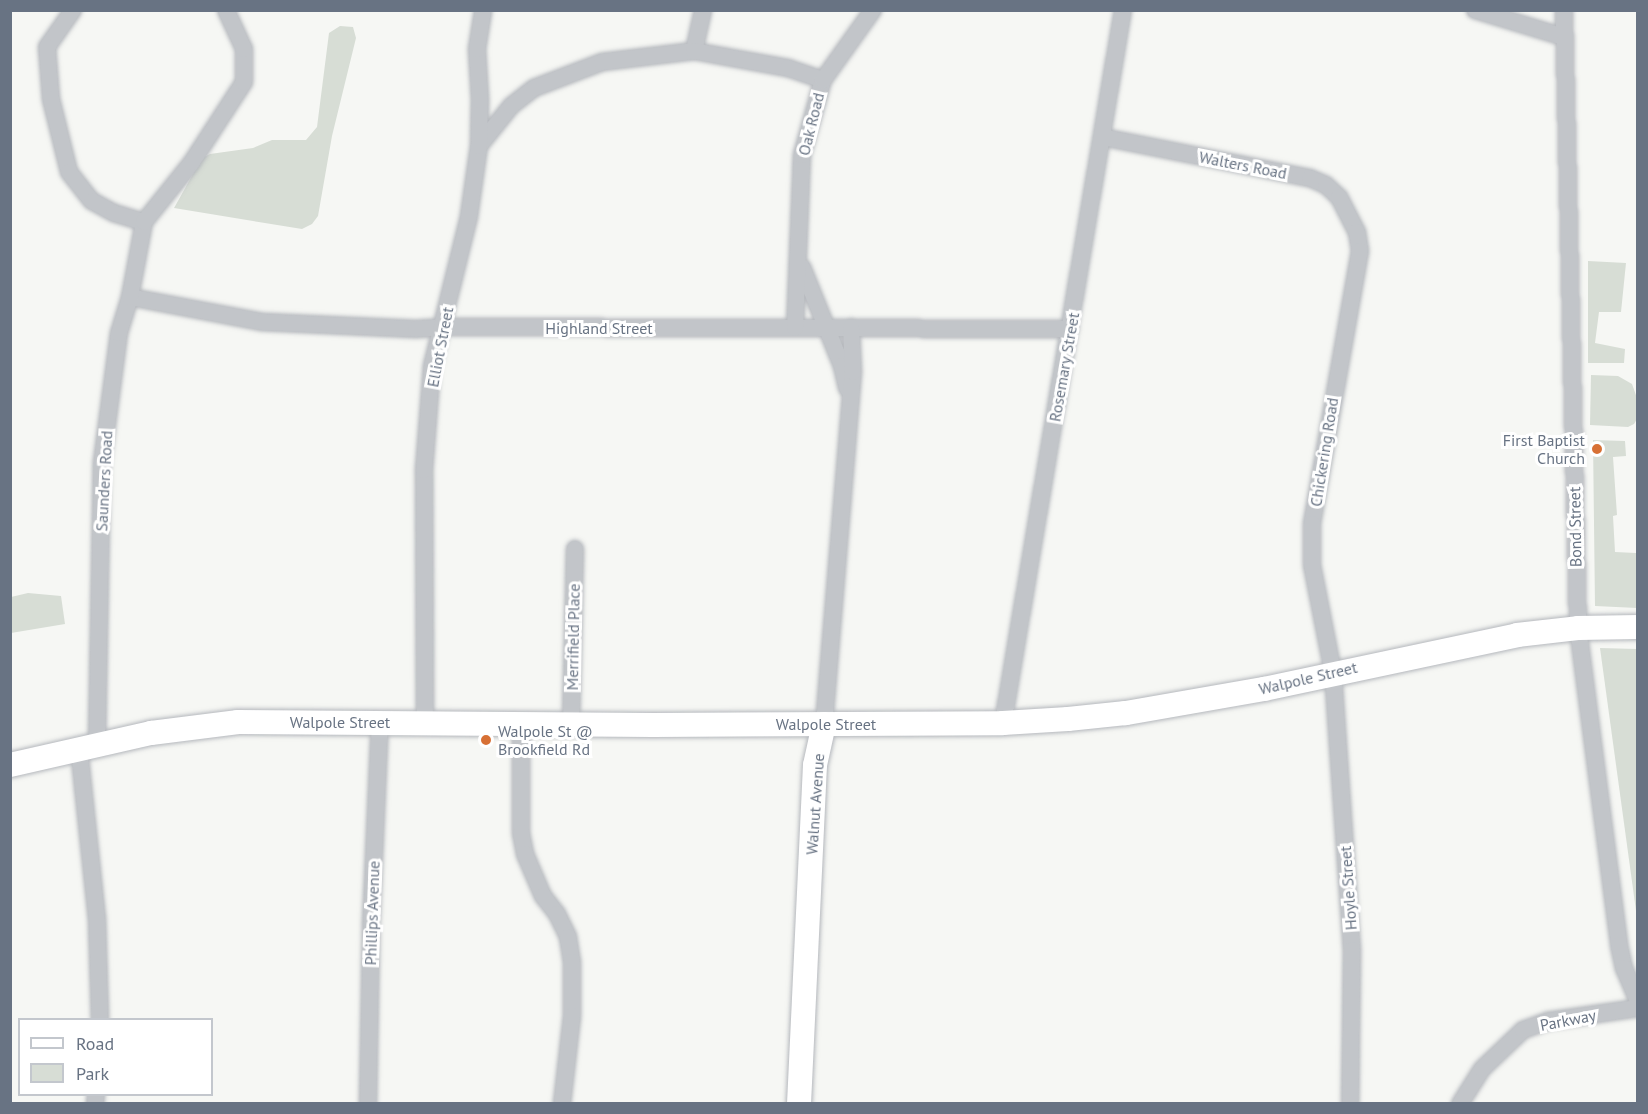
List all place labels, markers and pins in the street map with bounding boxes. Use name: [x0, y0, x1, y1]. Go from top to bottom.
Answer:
place label: First Baptist Church: [1503, 430, 1585, 468]
marker: First Baptist Church: [1590, 442, 1604, 456]
place label: Walpole St @ Brookfield Rd: [498, 721, 593, 759]
marker: Walpole St @ Brookfield Rd: [479, 733, 493, 747]

